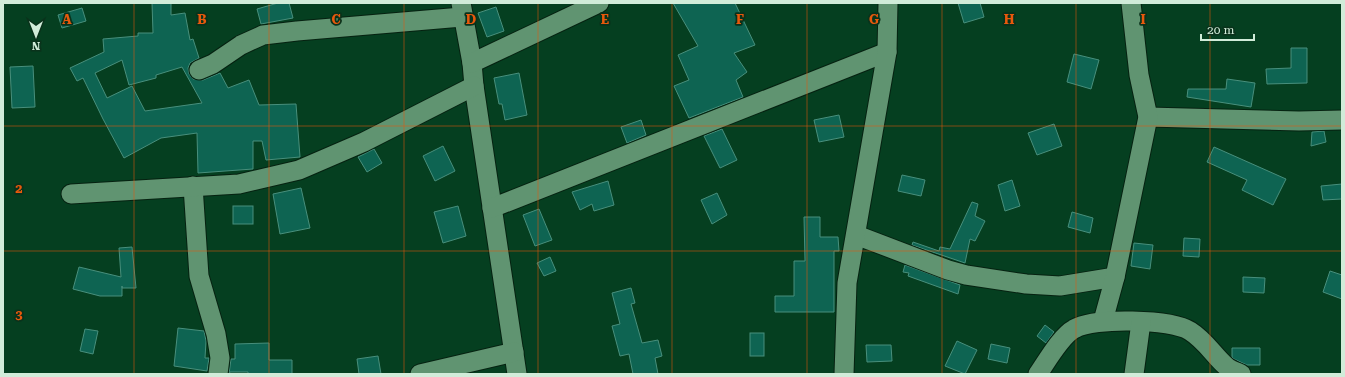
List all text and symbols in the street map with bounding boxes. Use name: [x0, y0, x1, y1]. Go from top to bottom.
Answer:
text: A: [62, 12, 72, 27]
text: B: [197, 12, 207, 27]
text: C: [331, 12, 341, 27]
text: D: [466, 12, 476, 27]
text: E: [601, 12, 609, 27]
text: F: [736, 12, 744, 27]
text: G: [869, 12, 879, 27]
text: H: [1004, 12, 1015, 27]
text: I: [1140, 12, 1146, 27]
north arrow: [16, 16, 56, 56]
scale bar: [1201, 16, 1254, 42]
text: 20 m: [1207, 23, 1234, 37]
text: N: [31, 39, 40, 52]
text: 2: [15, 181, 23, 196]
text: 3: [15, 307, 23, 322]

